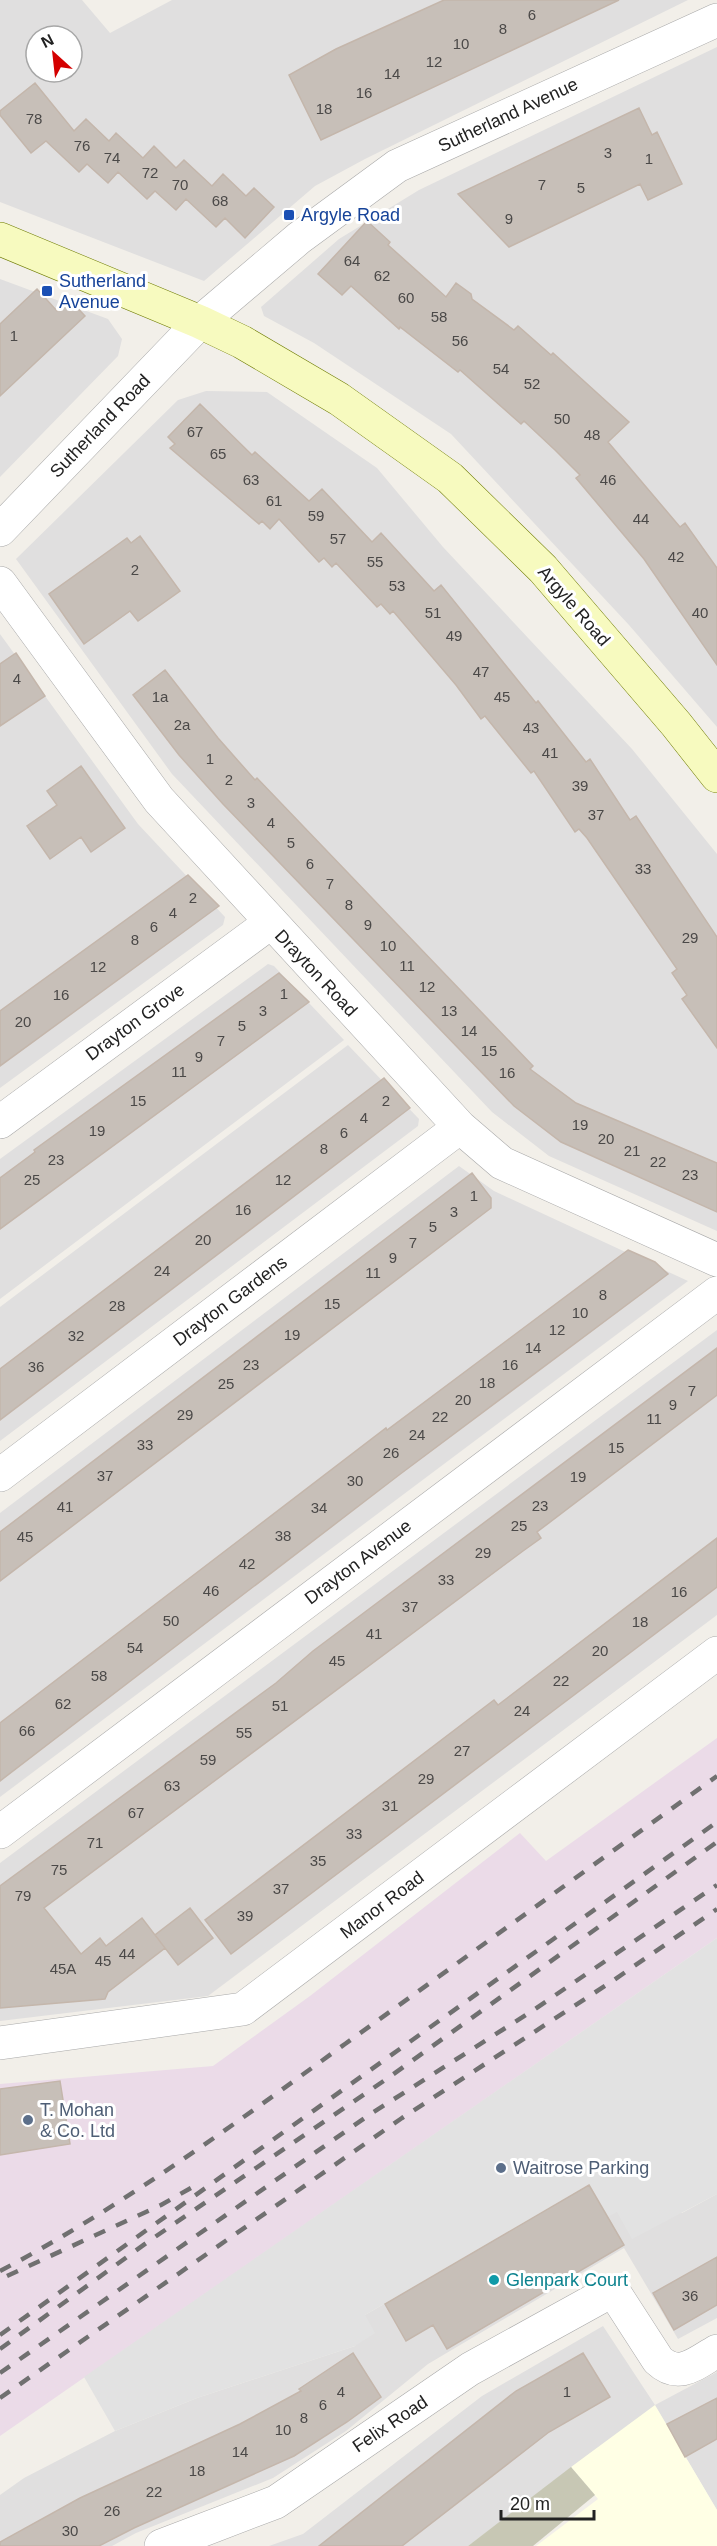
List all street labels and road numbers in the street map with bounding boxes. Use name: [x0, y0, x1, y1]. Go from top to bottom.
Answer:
street label: Sutherland Avenue: [435, 74, 581, 156]
street label: Sutherland Road: [46, 370, 154, 482]
street label: Argyle Road: [534, 562, 614, 650]
street label: Drayton Road: [271, 926, 361, 1020]
street label: Drayton Grove: [82, 980, 188, 1064]
street label: Drayton Gardens: [169, 1252, 291, 1350]
street label: Drayton Avenue: [301, 1516, 415, 1608]
street label: Manor Road: [336, 1867, 428, 1943]
street label: Felix Road: [349, 2392, 431, 2456]

